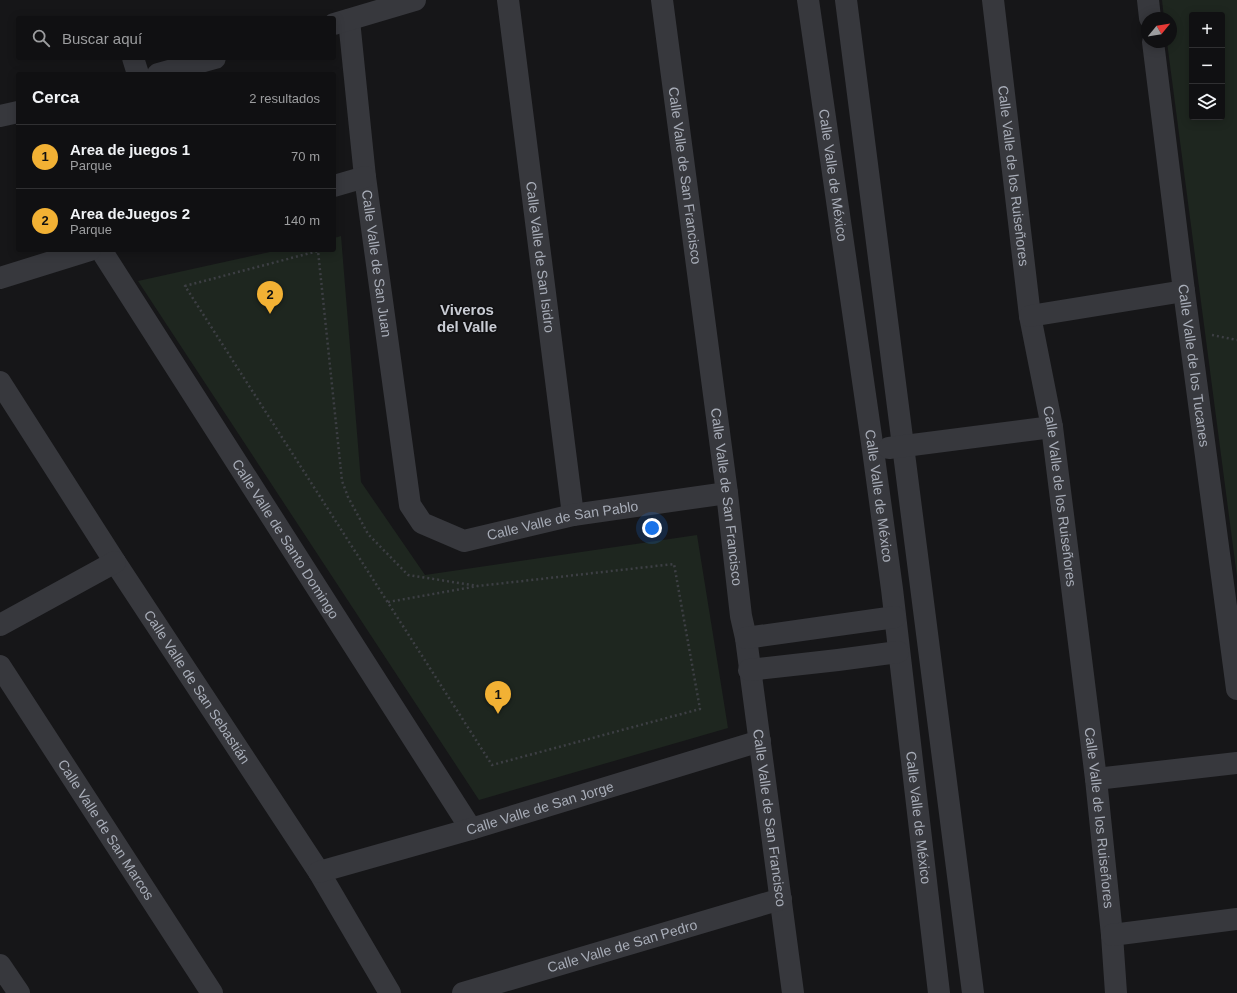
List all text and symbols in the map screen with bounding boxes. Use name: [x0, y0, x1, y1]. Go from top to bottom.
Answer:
north arrow: [1141, 12, 1177, 48]
map controls: [1189, 12, 1225, 120]
button: +: [1189, 12, 1225, 48]
search box: [16, 16, 336, 60]
icon: search: [30, 27, 52, 49]
text: Buscar aquí: [62, 30, 142, 47]
button: −: [1189, 48, 1225, 84]
street label: Calle Valle de los Ruiseñores: [995, 84, 1032, 267]
button: layers: [1189, 84, 1225, 120]
street label: Calle Valle de San Francisco: [666, 86, 705, 265]
text: Cerca: [32, 88, 79, 107]
text: 2 resultados: [249, 91, 320, 106]
street label: Calle Valle de México: [816, 108, 851, 243]
text: Area de juegos 1: [70, 141, 190, 158]
text: 1: [41, 149, 49, 164]
text: 70 m: [291, 149, 320, 164]
text: Parque: [70, 158, 112, 173]
street label: Calle Valle de San Isidro: [523, 180, 558, 334]
street label: Calle Valle de San Juan: [359, 189, 395, 338]
text: Area deJuegos 2: [70, 205, 190, 222]
text: 2: [41, 213, 49, 228]
text: 140 m: [284, 213, 320, 228]
text: Parque: [70, 222, 112, 237]
pin: 2: [257, 281, 283, 314]
street label: Calle Valle de los Tucanes: [1175, 283, 1213, 448]
district label: Viveros del Valle: [437, 301, 497, 335]
street label: Calle Valle de los Ruiseñores: [1040, 404, 1080, 587]
street label: Calle Valle de San Francisco: [708, 407, 746, 587]
street label: Calle Valle de México: [862, 429, 896, 563]
street label: Calle Valle de Santo Domingo: [229, 456, 343, 622]
street label: Calle Valle de San Pablo: [485, 498, 639, 543]
your location: [642, 518, 662, 538]
street label: Calle Valle de San Sebastián: [141, 607, 253, 767]
pin: 1: [485, 681, 511, 714]
street label: Calle Valle de los Ruiseñores: [1082, 726, 1117, 909]
street label: Calle Valle de San Francisco: [750, 728, 790, 908]
street label: Calle Valle de México: [903, 750, 934, 885]
street label: Calle Valle de San Marcos: [55, 756, 157, 903]
street label: Calle Valle de San Jorge: [464, 778, 616, 838]
street label: Calle Valle de San Pedro: [545, 916, 699, 976]

